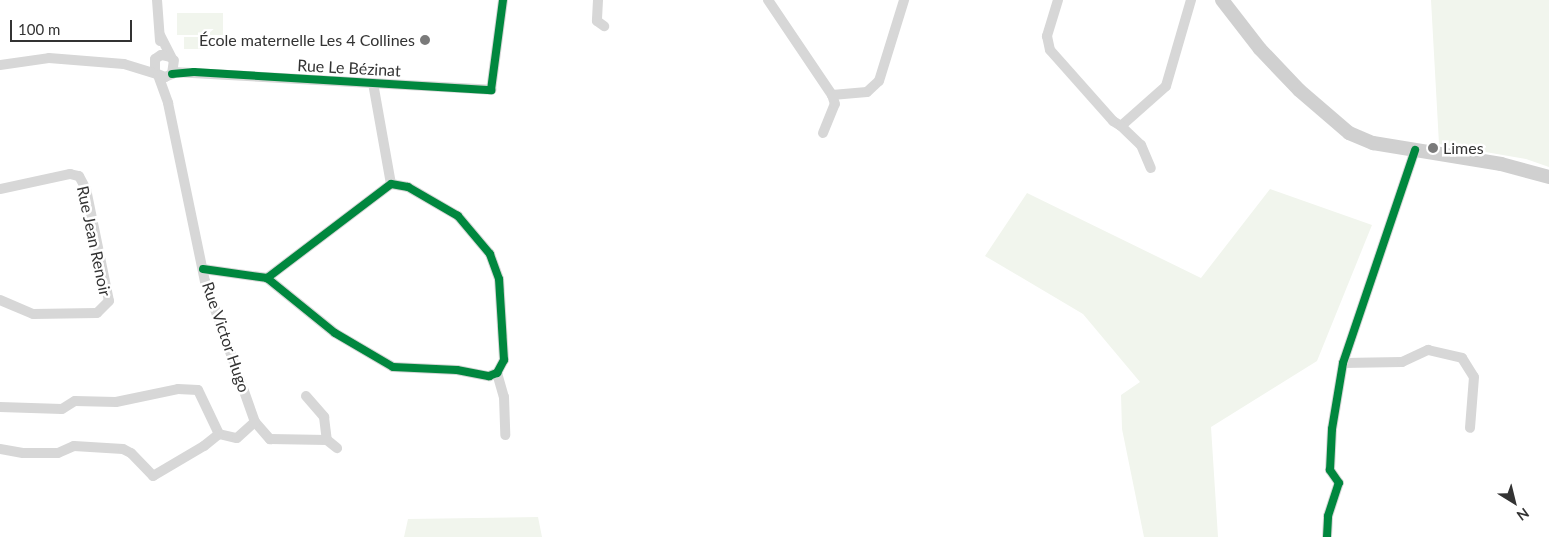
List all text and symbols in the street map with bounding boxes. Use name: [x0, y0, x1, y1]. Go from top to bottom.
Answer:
scale bar: [12, 10, 135, 42]
text: 100 m: [18, 20, 60, 38]
place label: École maternelle Les 4 Collines: [199, 30, 415, 50]
marker: École maternelle Les 4 Collines: [419, 34, 431, 46]
street label: Rue Le Bézinat: [297, 56, 401, 80]
place label: Limes: [1443, 138, 1484, 158]
marker: Limes: [1427, 142, 1439, 154]
street label: Rue Jean Renoir: [73, 184, 115, 298]
street label: Rue Victor Hugo: [198, 279, 254, 395]
north arrow: [1489, 477, 1539, 527]
text: N: [1514, 504, 1532, 525]

